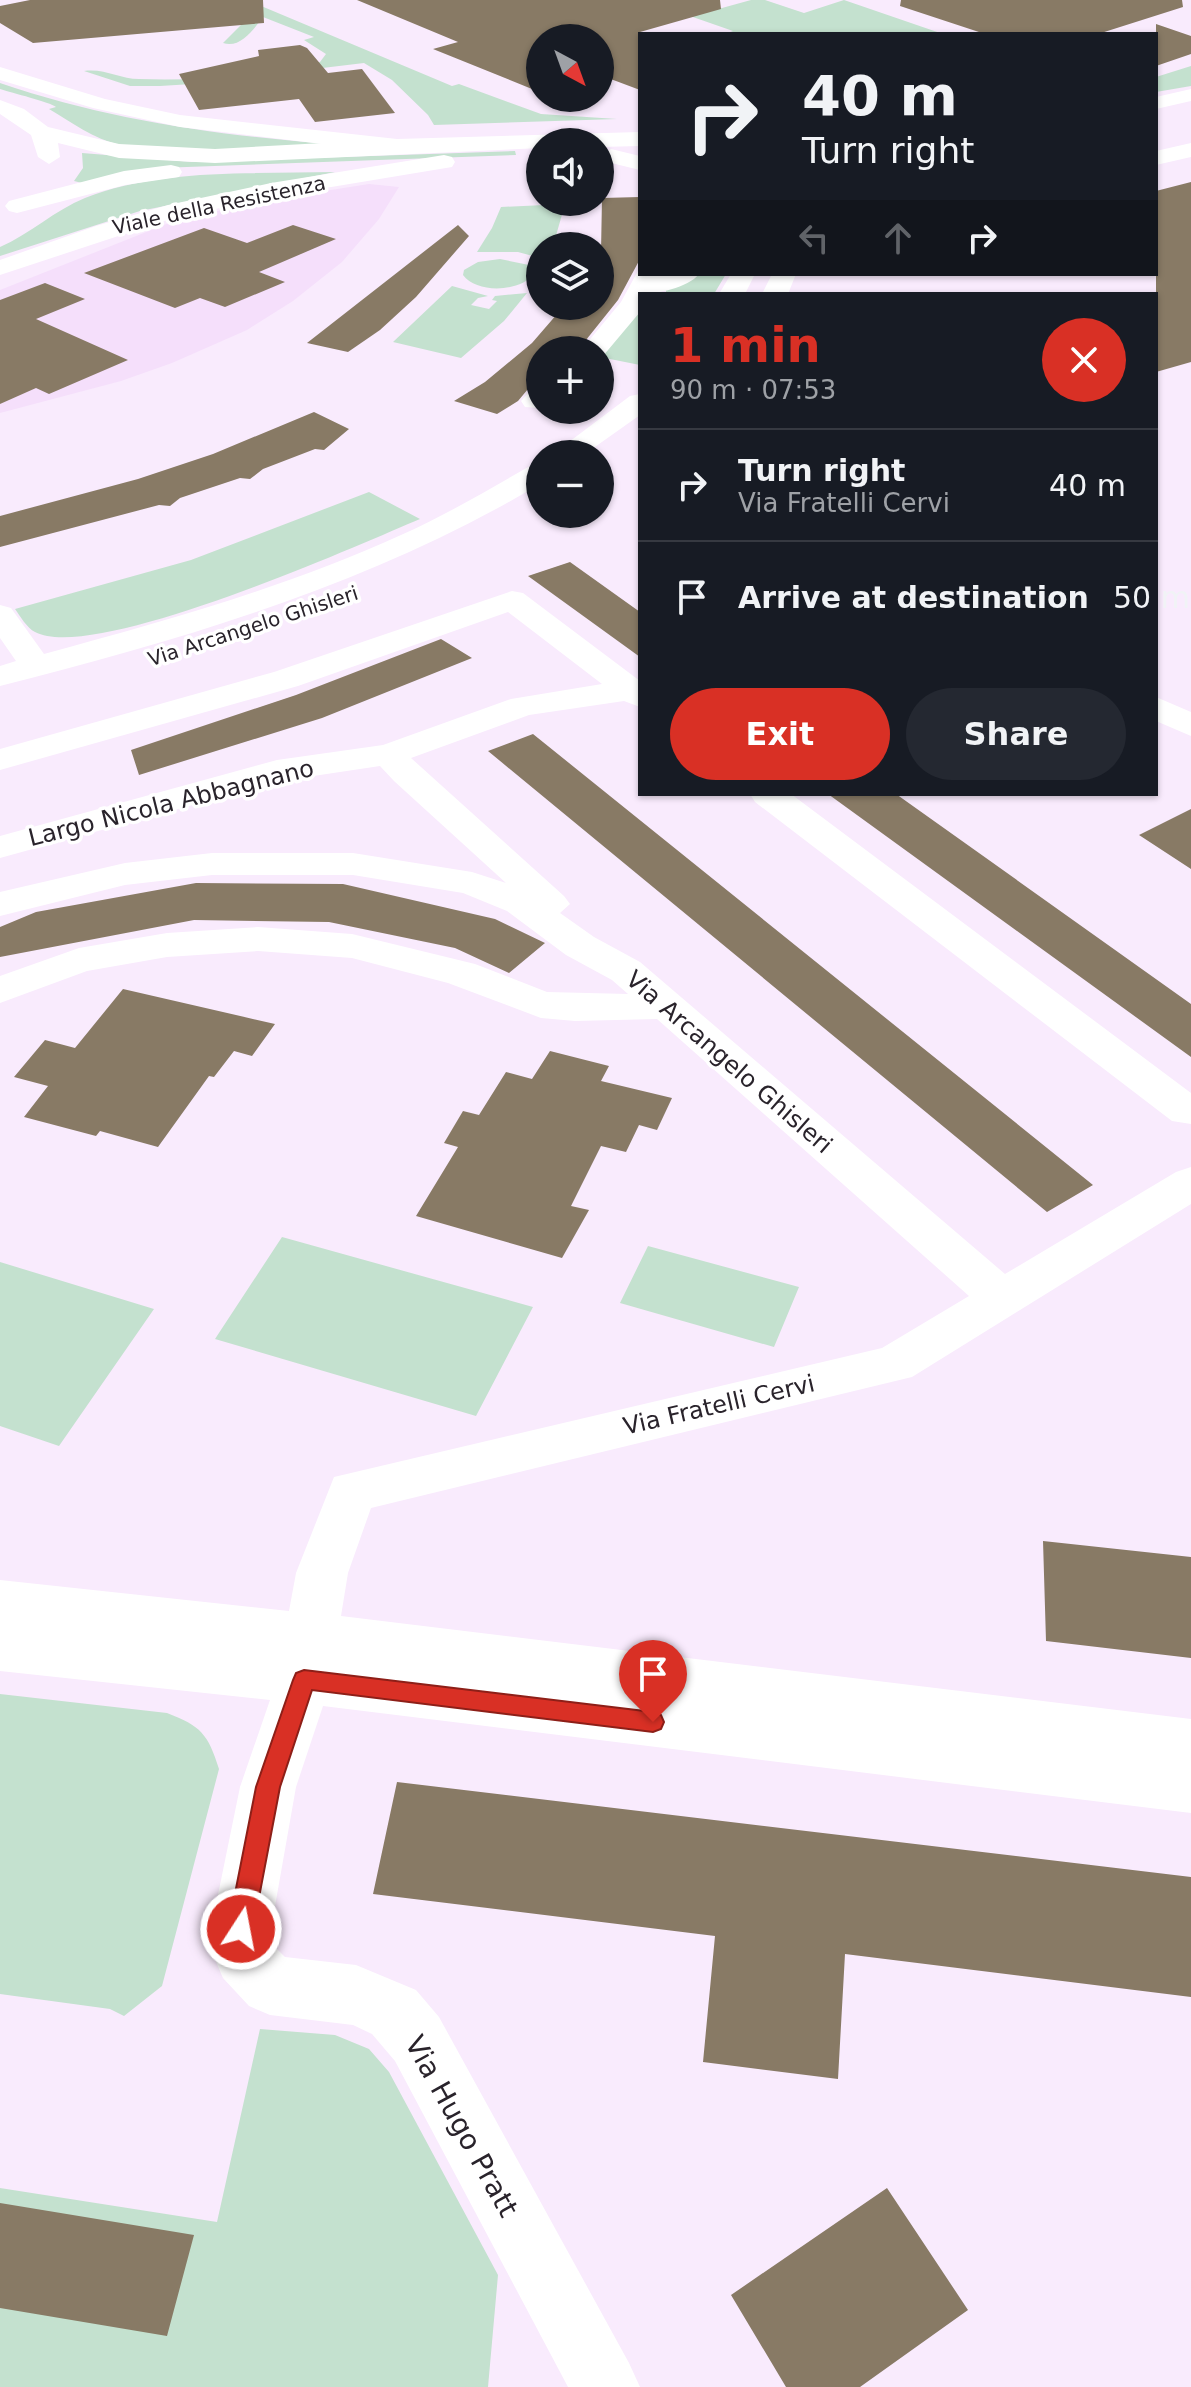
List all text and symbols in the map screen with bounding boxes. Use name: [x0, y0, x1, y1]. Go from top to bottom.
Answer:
north arrow: [526, 24, 614, 112]
map controls: [526, 24, 614, 528]
text: 40 m: [802, 63, 958, 128]
icon: right: [670, 64, 774, 168]
button: sound: [526, 128, 614, 216]
text: Turn right: [802, 130, 974, 171]
street label: Viale della Resistenza: [110, 171, 328, 239]
icon: left: [792, 216, 836, 260]
icon: ahead: [876, 216, 920, 260]
icon: right: [960, 216, 1004, 260]
button: layers: [526, 232, 614, 320]
text: 1 min: [670, 317, 821, 373]
button: close: [1042, 318, 1126, 402]
button: +: [526, 336, 614, 424]
text: 90 m · 07:53: [670, 375, 836, 405]
button: −: [526, 440, 614, 528]
text: Turn right: [738, 453, 905, 488]
icon: right: [670, 463, 714, 507]
text: 40 m: [1049, 468, 1126, 503]
text: Via Fratelli Cervi: [738, 488, 950, 518]
icon: arrive: [670, 575, 714, 619]
text: Arrive at destination: [738, 580, 1089, 615]
text: 50 m: [1113, 580, 1190, 615]
street label: Via Arcangelo Ghisleri: [145, 581, 361, 671]
button: Exit: [670, 688, 890, 780]
button: Share: [906, 688, 1126, 780]
street label: Largo Nicola Abbagnano: [25, 754, 317, 852]
street label: Via Arcangelo Ghisleri: [620, 965, 838, 1159]
street label: Via Fratelli Cervi: [621, 1369, 817, 1441]
pin: [619, 1640, 687, 1722]
icon: arrive: [631, 1652, 675, 1696]
position arrow: [199, 1887, 283, 1971]
street label: Via Hugo Pratt: [398, 2030, 525, 2223]

